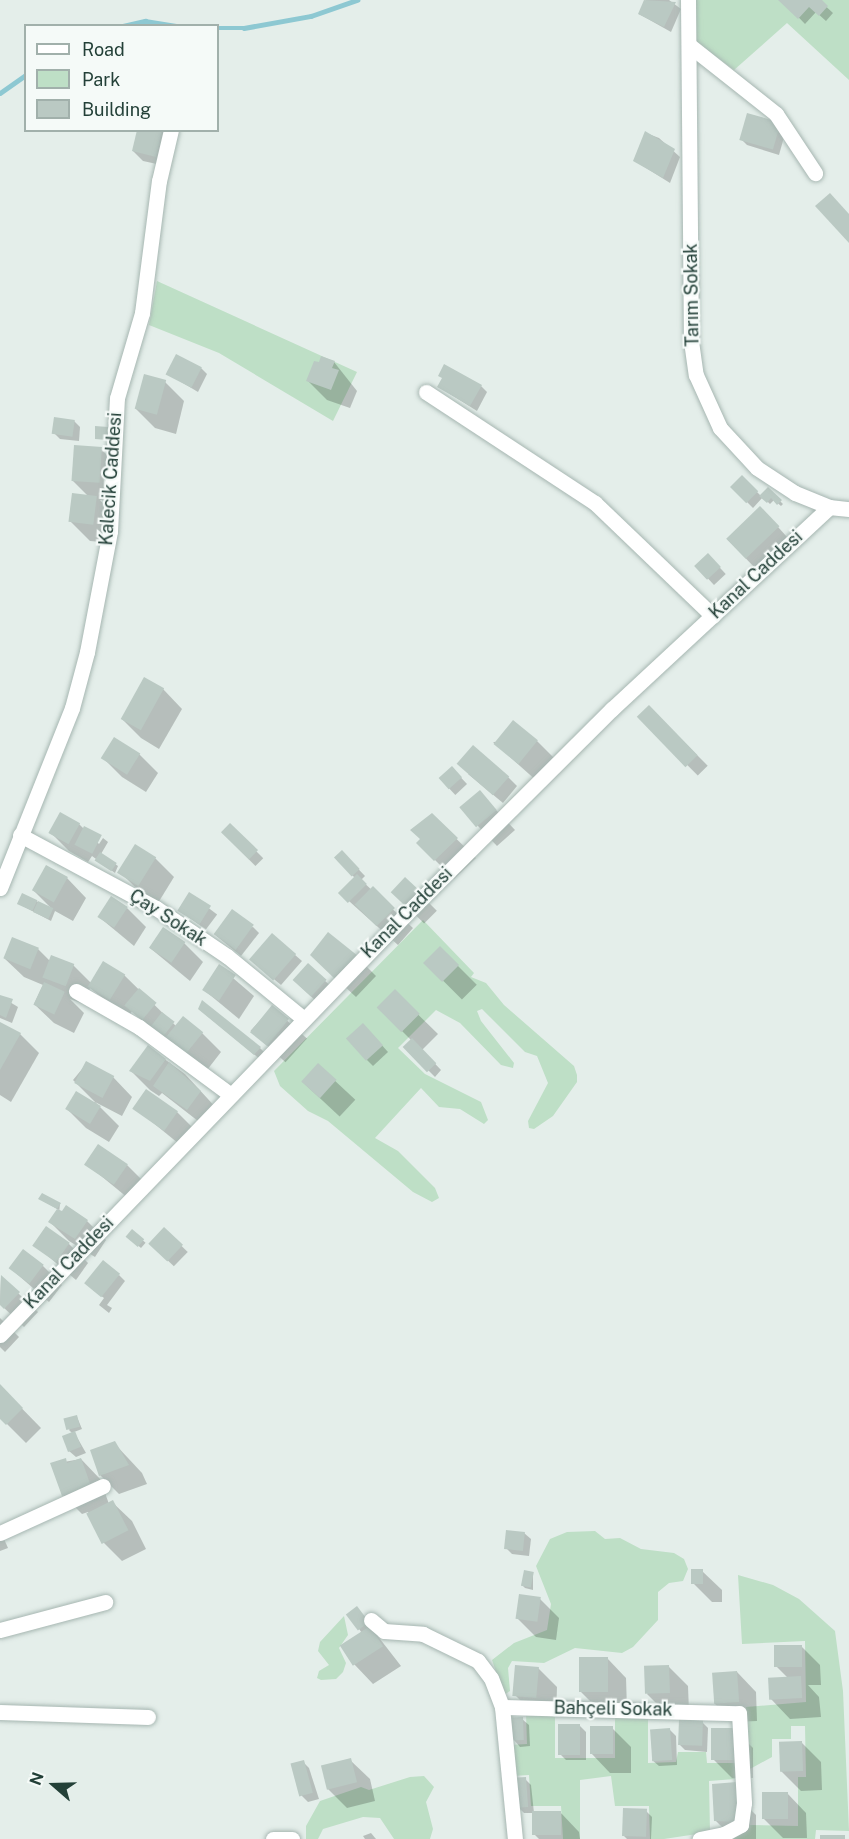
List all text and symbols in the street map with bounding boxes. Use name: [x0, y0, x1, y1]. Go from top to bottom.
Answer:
legend: [24, 24, 219, 132]
text: Road: [82, 39, 125, 60]
text: Park: [82, 69, 120, 90]
text: Building: [82, 99, 151, 120]
street label: Tarım Sokak: [680, 243, 704, 347]
street label: Kalecik Caddesi: [96, 412, 126, 546]
street label: Kanal Caddesi: [705, 526, 807, 624]
street label: Kanal Caddesi: [357, 863, 457, 963]
street label: Çay Sokak: [125, 885, 211, 951]
street label: Kanal Caddesi: [20, 1212, 118, 1314]
street label: Bahçeli Sokak: [553, 1697, 673, 1721]
north arrow: [24, 1755, 84, 1815]
text: N: [26, 1770, 48, 1788]

